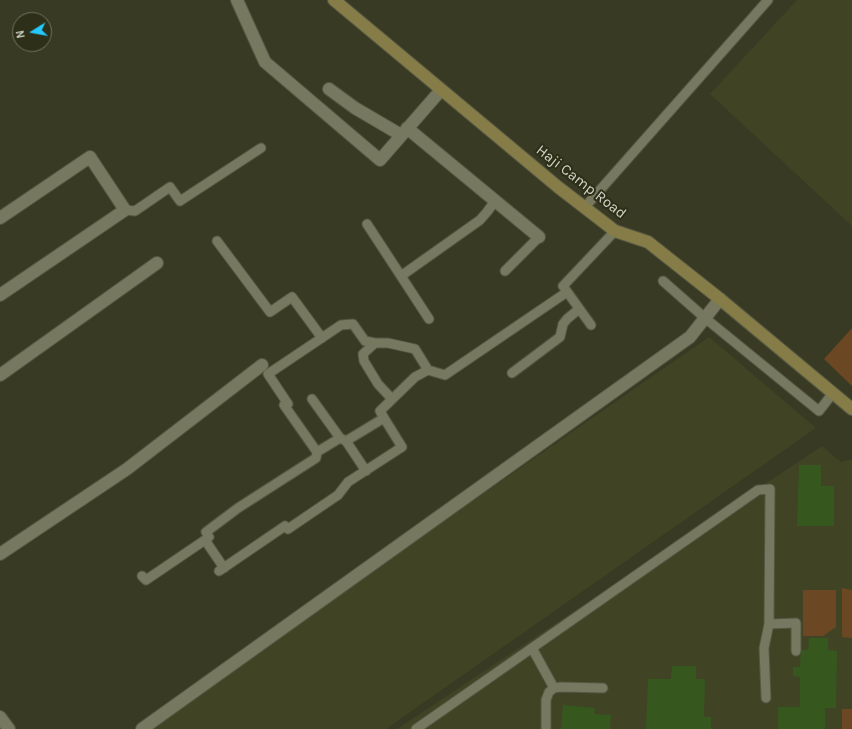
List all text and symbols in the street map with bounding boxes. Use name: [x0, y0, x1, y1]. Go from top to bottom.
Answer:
north arrow: [12, 12, 52, 52]
text: N: [14, 29, 28, 39]
street label: Haji Camp Road: [532, 141, 630, 223]

